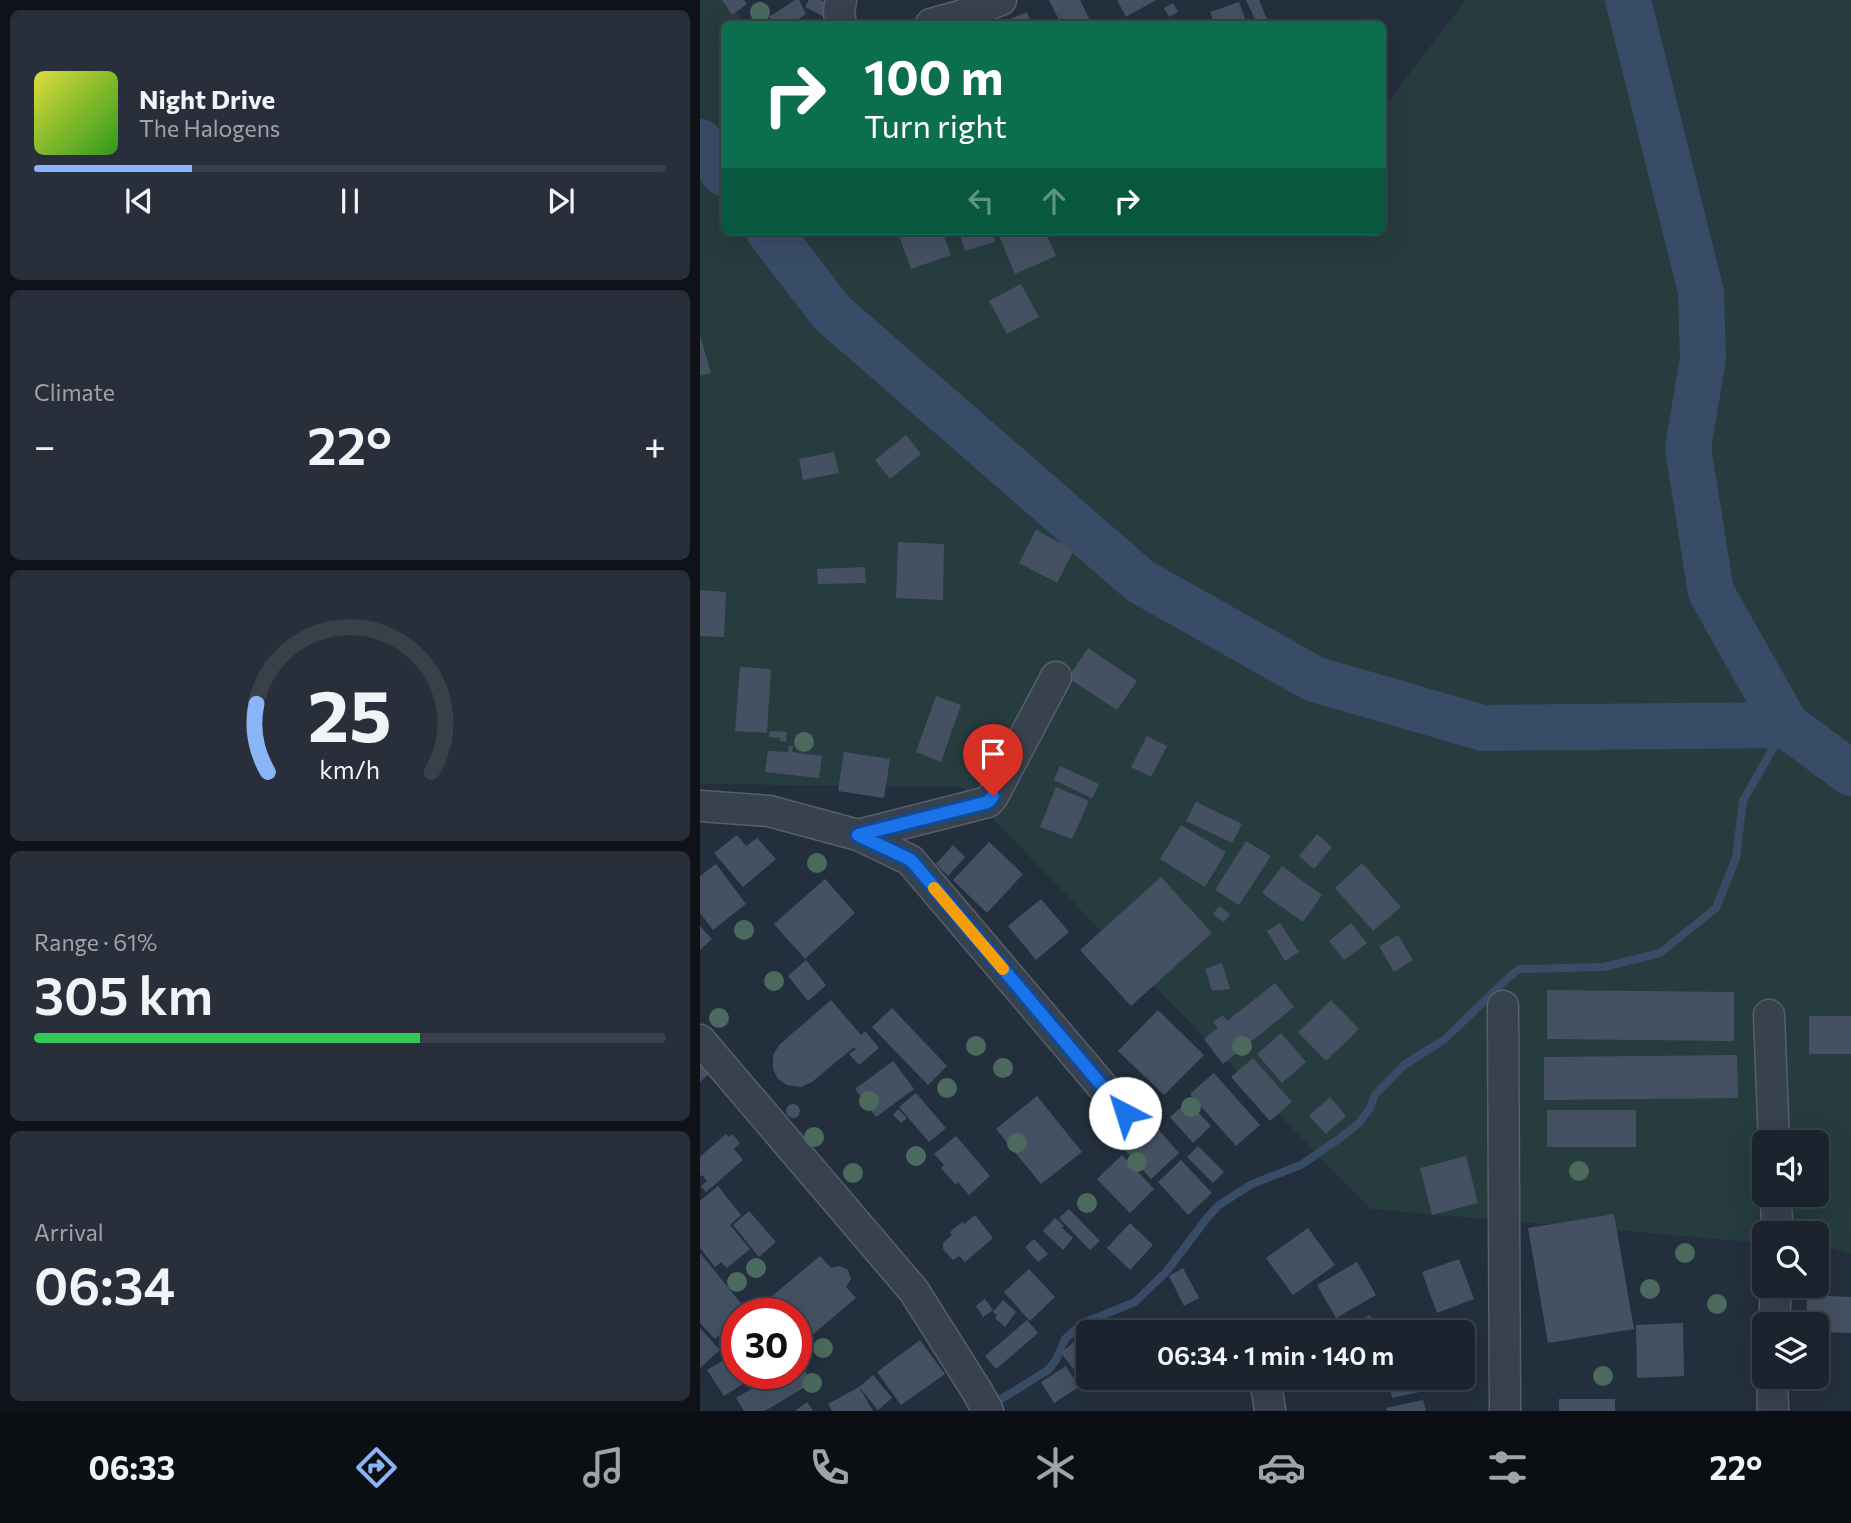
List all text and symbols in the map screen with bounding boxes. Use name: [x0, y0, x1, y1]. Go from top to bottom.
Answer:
text: 100 m: [864, 45, 1003, 105]
icon: right: [749, 49, 840, 140]
text: Night Drive: [139, 83, 275, 114]
text: Turn right: [864, 105, 1007, 145]
text: The Halogens: [139, 114, 280, 142]
icon: previous: [120, 182, 158, 220]
icon: pause: [331, 182, 369, 220]
icon: next: [542, 182, 580, 220]
icon: left: [962, 182, 1000, 220]
icon: ahead: [1035, 182, 1073, 220]
icon: right: [1108, 182, 1146, 220]
text: Climate: [34, 378, 115, 406]
text: 22°: [307, 412, 392, 476]
text: −: [34, 421, 56, 468]
text: +: [644, 421, 666, 468]
text: 25: [308, 668, 392, 757]
pin: [963, 724, 1023, 796]
icon: arrive: [974, 735, 1012, 773]
text: km/h: [320, 753, 380, 783]
text: Range · 61%: [34, 928, 157, 956]
text: 305 km: [34, 962, 213, 1026]
position arrow: [1088, 1076, 1162, 1150]
map controls: [1752, 1130, 1829, 1389]
button: sound: [1752, 1130, 1829, 1207]
text: Arrival: [34, 1218, 104, 1246]
button: search: [1752, 1221, 1829, 1298]
text: 06:34: [34, 1252, 175, 1316]
speed limit sign: 30: [721, 1298, 812, 1389]
button: layers: [1752, 1312, 1829, 1389]
text: 06:34 · 1 min · 140 m: [1157, 1339, 1394, 1370]
icon: directions: [352, 1443, 401, 1492]
icon: music: [579, 1443, 628, 1492]
icon: phone: [805, 1443, 854, 1492]
icon: climate: [1031, 1443, 1080, 1492]
icon: car: [1257, 1443, 1306, 1492]
icon: filters: [1483, 1443, 1532, 1492]
text: 06:33: [89, 1447, 175, 1487]
text: 22°: [1710, 1447, 1762, 1487]

